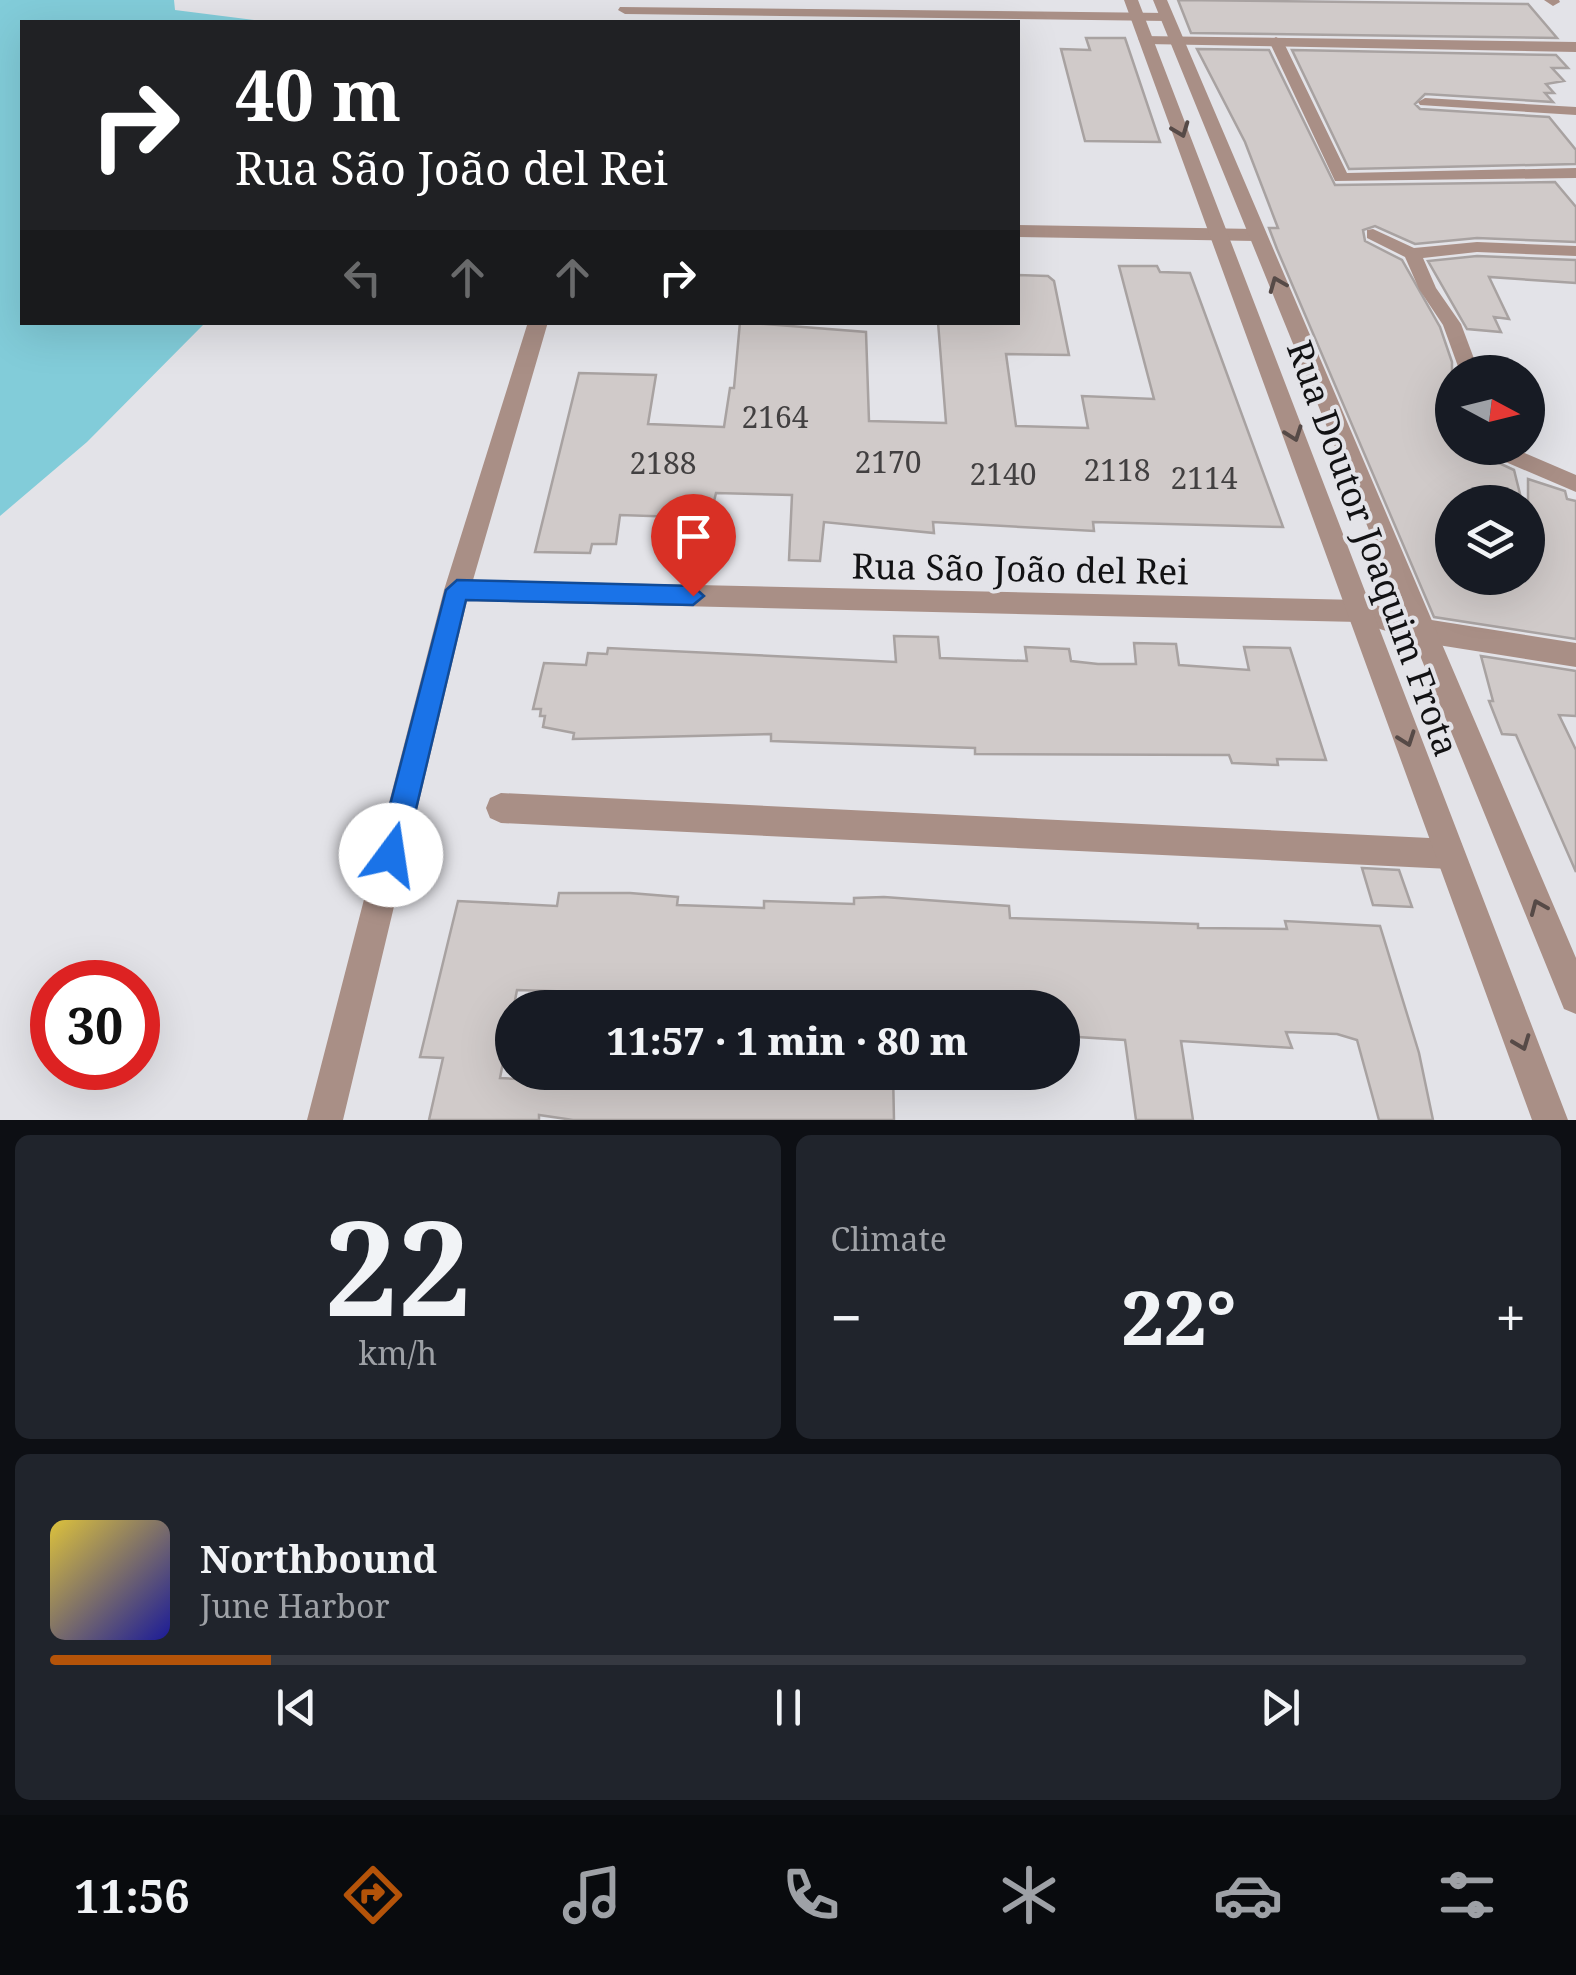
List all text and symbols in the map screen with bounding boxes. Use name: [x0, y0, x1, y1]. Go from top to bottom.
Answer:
text: 40 m: [235, 46, 401, 142]
icon: right: [70, 60, 200, 190]
one-way arrow: [1169, 120, 1189, 137]
text: Rua São João del Rei: [235, 137, 668, 198]
icon: left: [335, 250, 390, 305]
icon: ahead: [440, 250, 495, 305]
icon: ahead: [545, 250, 600, 305]
icon: right: [650, 250, 705, 305]
one-way arrow: [1268, 277, 1288, 294]
street label: Rua Doutor Joaquim Frota: [1277, 334, 1471, 762]
north arrow: [1435, 355, 1545, 465]
map controls: [1435, 355, 1545, 595]
house number: 2164: [741, 396, 809, 437]
one-way arrow: [1282, 425, 1303, 442]
house number: 2170: [854, 441, 922, 482]
house number: 2188: [629, 442, 697, 483]
house number: 2118: [1083, 449, 1151, 490]
house number: 2140: [969, 453, 1037, 494]
house number: 2114: [1170, 457, 1238, 498]
button: layers: [1435, 485, 1545, 595]
pin: [651, 494, 736, 597]
icon: arrive: [666, 509, 721, 564]
street label: Rua São João del Rei: [851, 542, 1189, 594]
one-way arrow: [1395, 729, 1415, 747]
position arrow: [339, 803, 443, 907]
one-way arrow: [1530, 899, 1550, 917]
speed limit sign: 30: [30, 960, 160, 1090]
text: 11:57 · 1 min · 80 m: [607, 1014, 968, 1066]
one-way arrow: [1510, 1034, 1530, 1051]
text: 22: [324, 1177, 471, 1354]
text: Climate: [831, 1217, 947, 1260]
text: 22°: [1121, 1265, 1236, 1367]
text: −: [831, 1279, 862, 1354]
text: +: [1495, 1279, 1526, 1354]
text: km/h: [359, 1331, 437, 1374]
text: Northbound: [200, 1532, 437, 1584]
text: June Harbor: [200, 1584, 389, 1627]
icon: previous: [269, 1680, 324, 1735]
icon: pause: [761, 1680, 816, 1735]
icon: next: [1253, 1680, 1308, 1735]
icon: directions: [338, 1860, 408, 1930]
icon: music: [557, 1860, 627, 1930]
icon: phone: [776, 1860, 846, 1930]
icon: climate: [994, 1860, 1064, 1930]
icon: car: [1213, 1860, 1283, 1930]
icon: filters: [1432, 1860, 1502, 1930]
text: 11:56: [74, 1865, 190, 1926]

